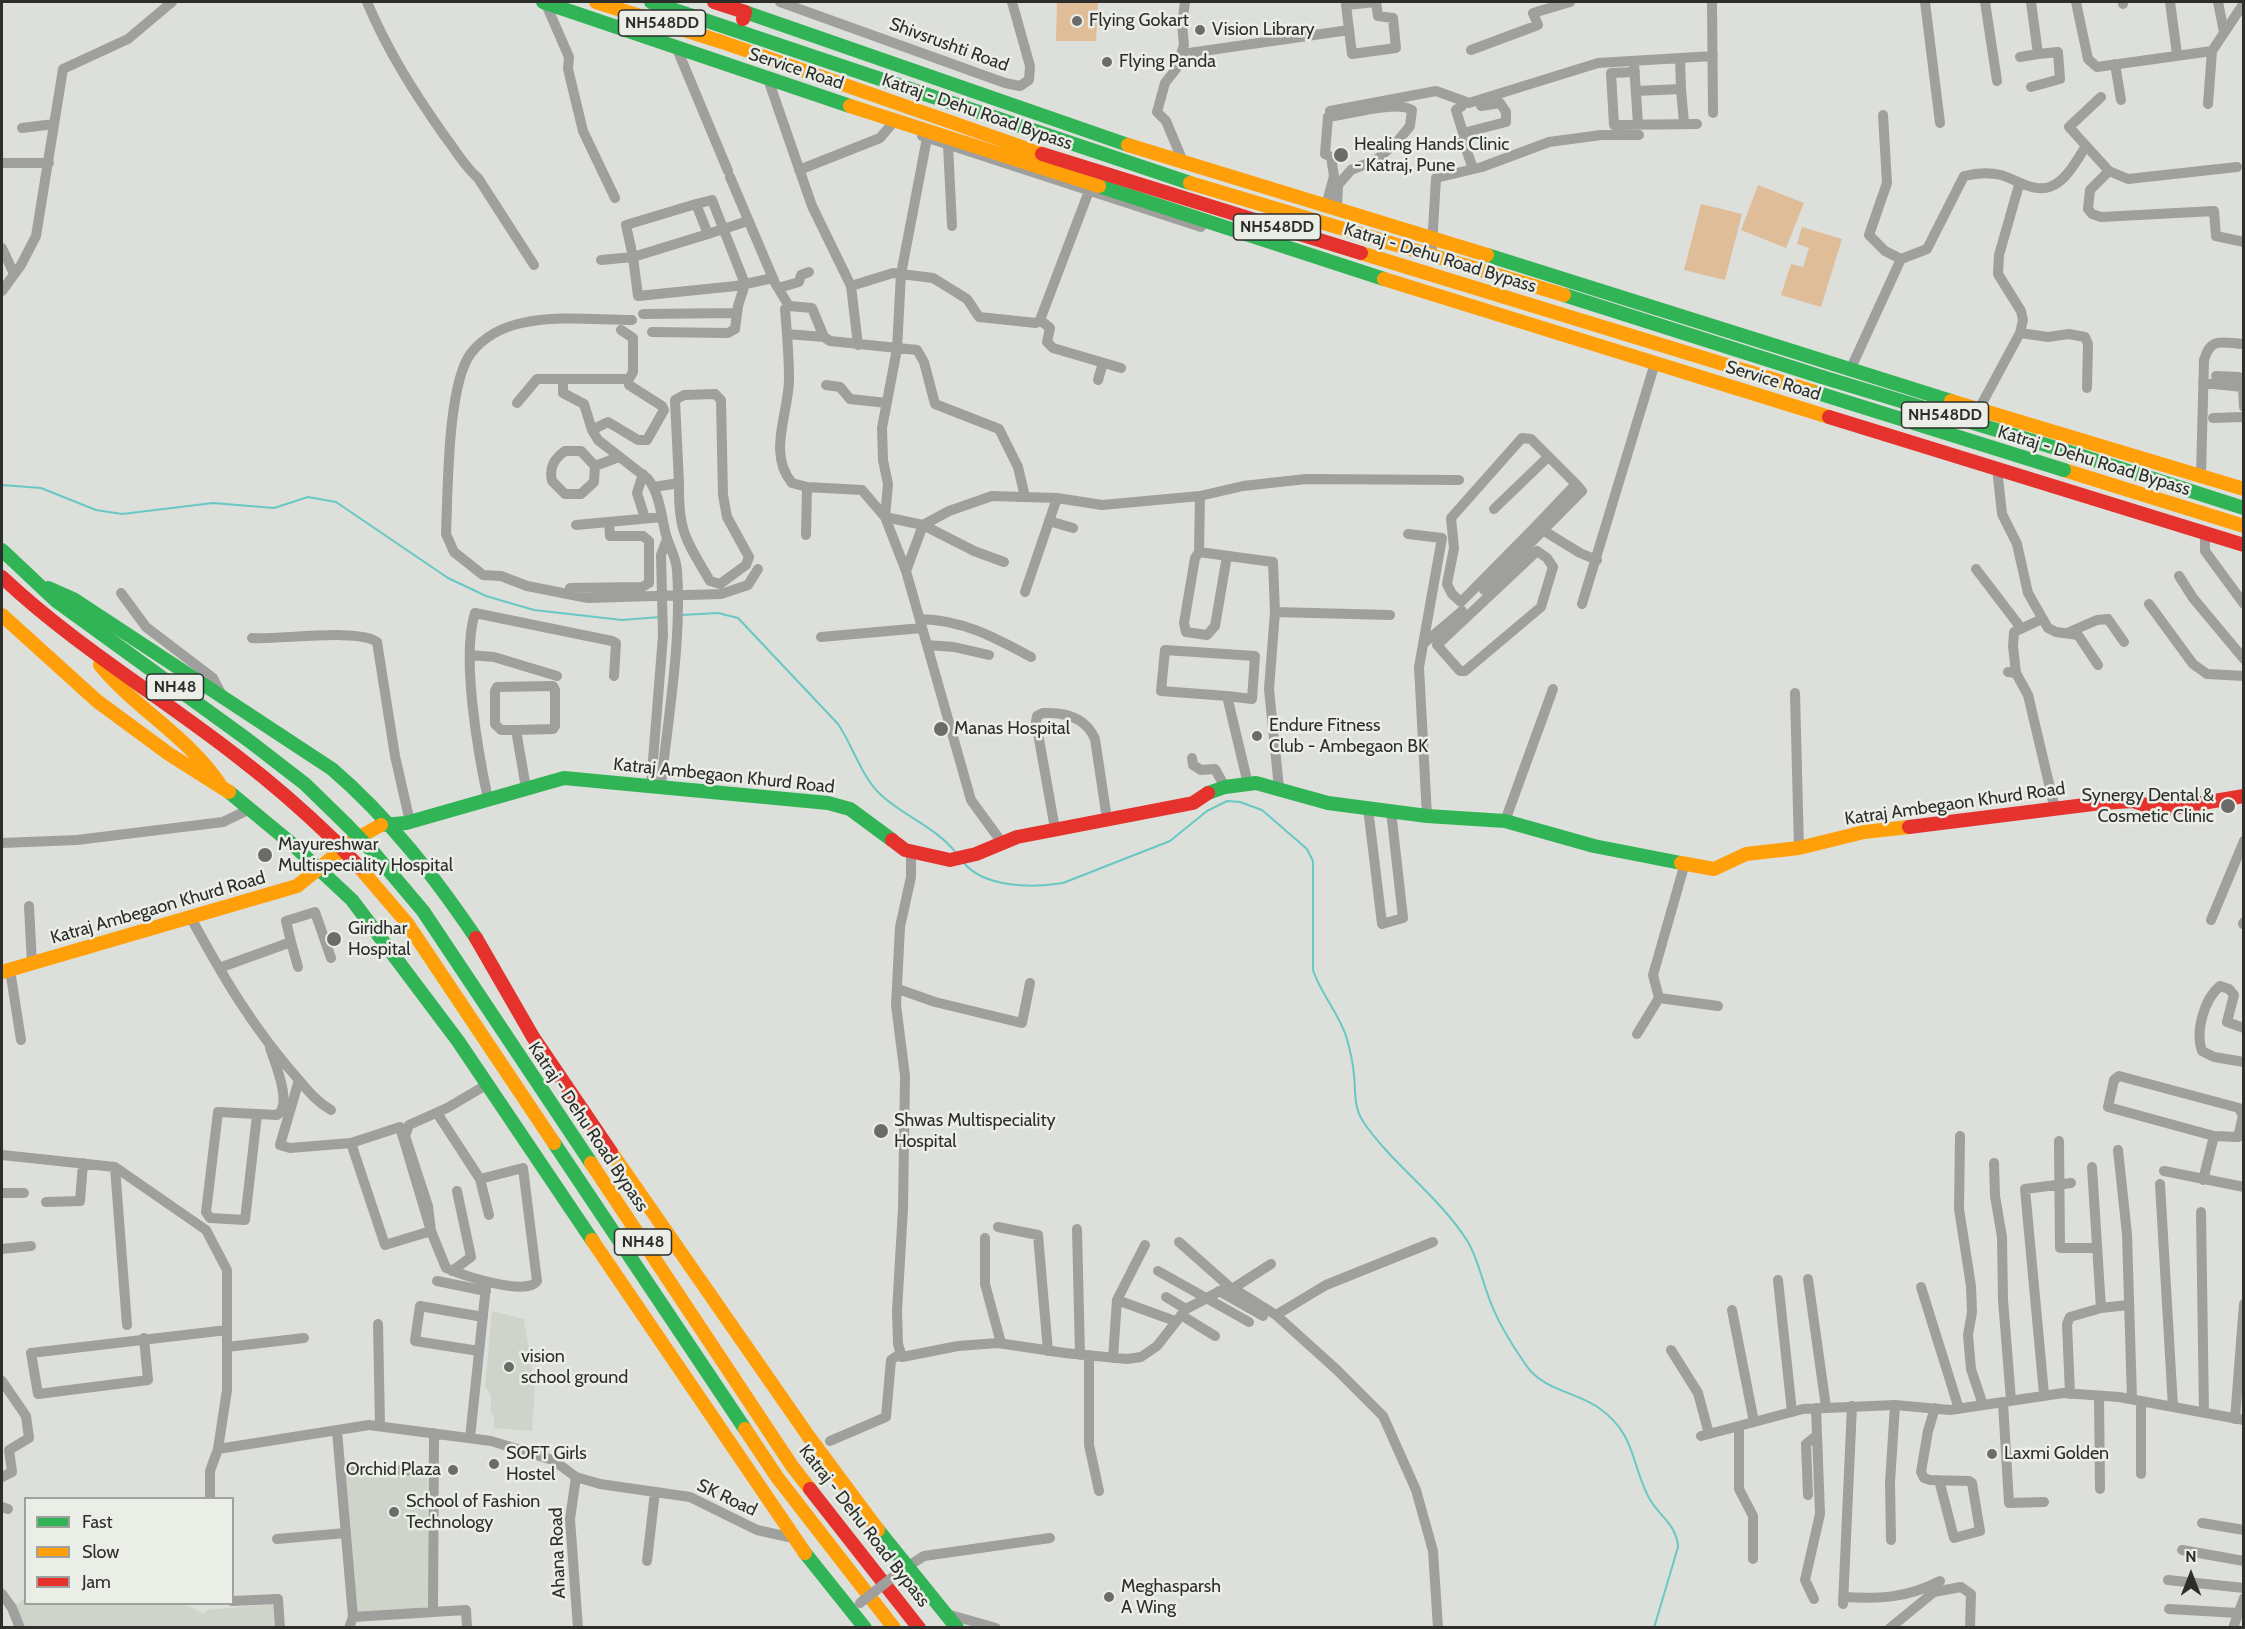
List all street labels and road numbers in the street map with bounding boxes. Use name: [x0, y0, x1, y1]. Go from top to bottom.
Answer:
road number: NH548DD: [618, 10, 706, 36]
street label: Shivsrushti Road: [886, 13, 1012, 77]
street label: Service Road: [746, 44, 846, 94]
street label: Katraj - Dehu Road Bypass: [879, 69, 1075, 155]
road number: NH548DD: [1234, 214, 1320, 240]
street label: Katraj - Dehu Road Bypass: [1341, 218, 1539, 298]
street label: Service Road: [1723, 356, 1823, 406]
road number: NH548DD: [1902, 402, 1988, 428]
street label: Katraj - Dehu Road Bypass: [1995, 421, 2193, 501]
road number: NH48: [146, 674, 204, 700]
street label: Katraj Ambegaon Khurd Road: [612, 754, 836, 798]
street label: Katraj Ambegaon Khurd Road: [1843, 778, 2067, 830]
street label: Katraj Ambegaon Khurd Road: [48, 867, 268, 949]
street label: Katraj - Dehu Road Bypass: [523, 1038, 653, 1216]
road number: NH48: [614, 1229, 672, 1255]
street label: Katraj - Dehu Road Bypass: [794, 1441, 934, 1611]
street label: SK Road: [694, 1475, 760, 1521]
street label: Ahana Road: [546, 1507, 570, 1599]

